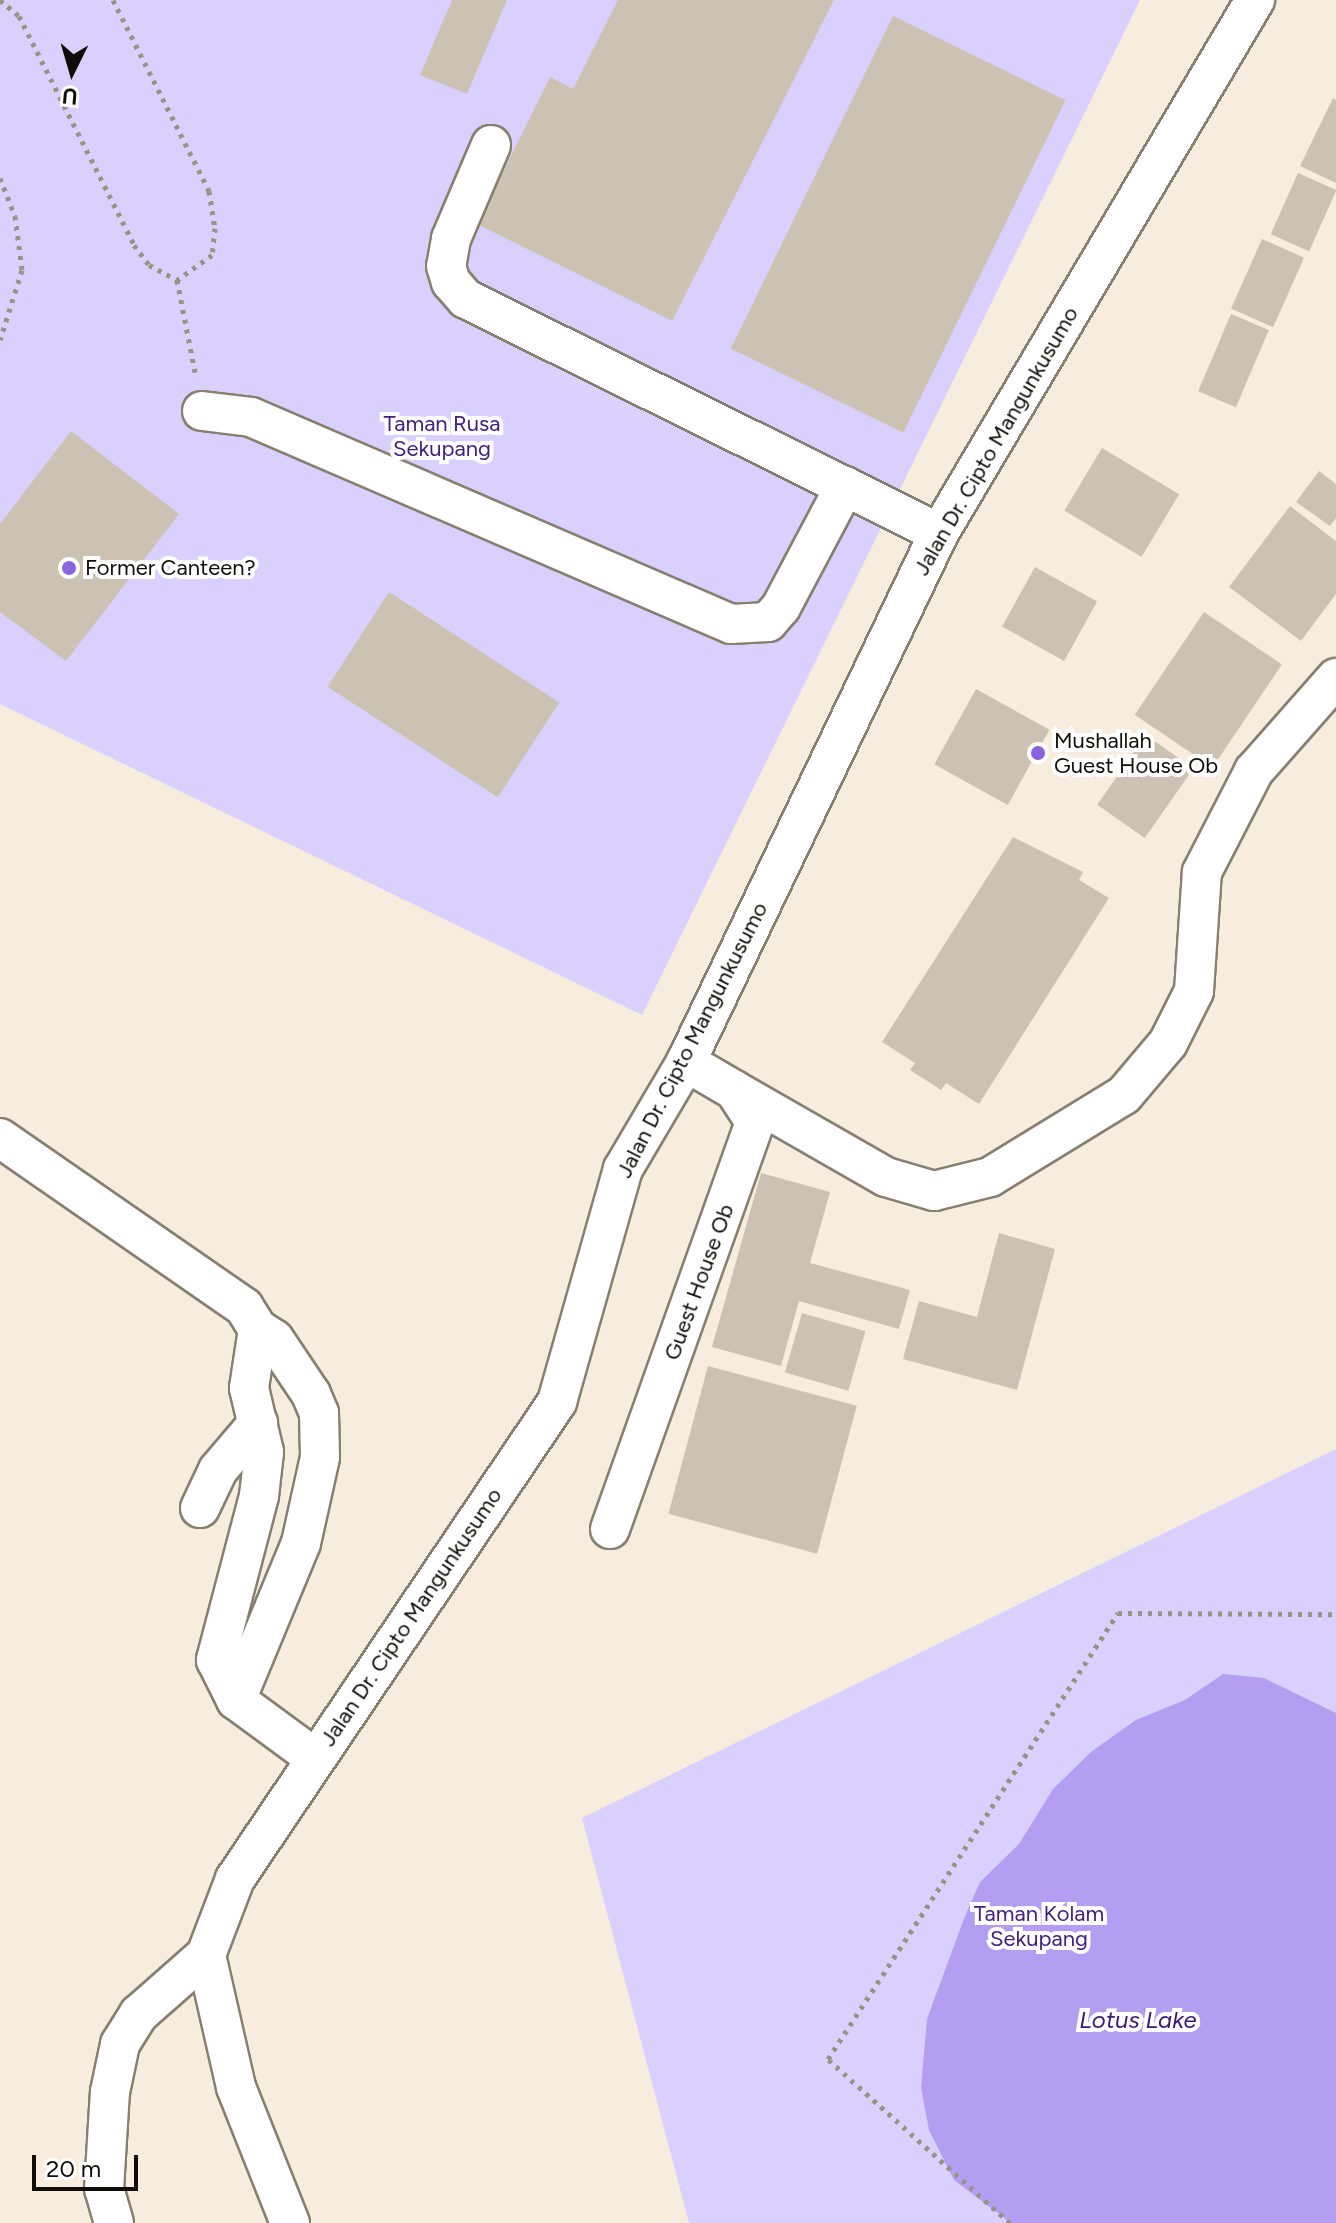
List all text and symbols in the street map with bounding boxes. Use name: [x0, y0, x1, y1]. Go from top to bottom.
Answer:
north arrow: [32, 32, 112, 112]
text: U: [61, 82, 79, 111]
street label: Jalan Dr. Cipto Mangunkusumo: [908, 302, 1084, 580]
park label: Taman Rusa Sekupang: [383, 410, 501, 462]
place label: Former Canteen?: [85, 555, 256, 581]
marker: Former Canteen?: [60, 559, 78, 577]
place label: Mushallah Guest House Ob: [1054, 727, 1218, 778]
marker: Mushallah Guest House Ob: [1029, 744, 1047, 762]
street label: Jalan Dr. Cipto Mangunkusumo: [611, 898, 773, 1182]
street label: Guest House Ob: [659, 1200, 739, 1364]
street label: Jalan Dr. Cipto Mangunkusumo: [315, 1483, 507, 1751]
park label: Taman Kolam Sekupang: [974, 1900, 1104, 1952]
water label: Lotus Lake: [1079, 2006, 1197, 2034]
scale bar: [36, 2139, 142, 2189]
text: 20 m: [46, 2154, 101, 2183]

